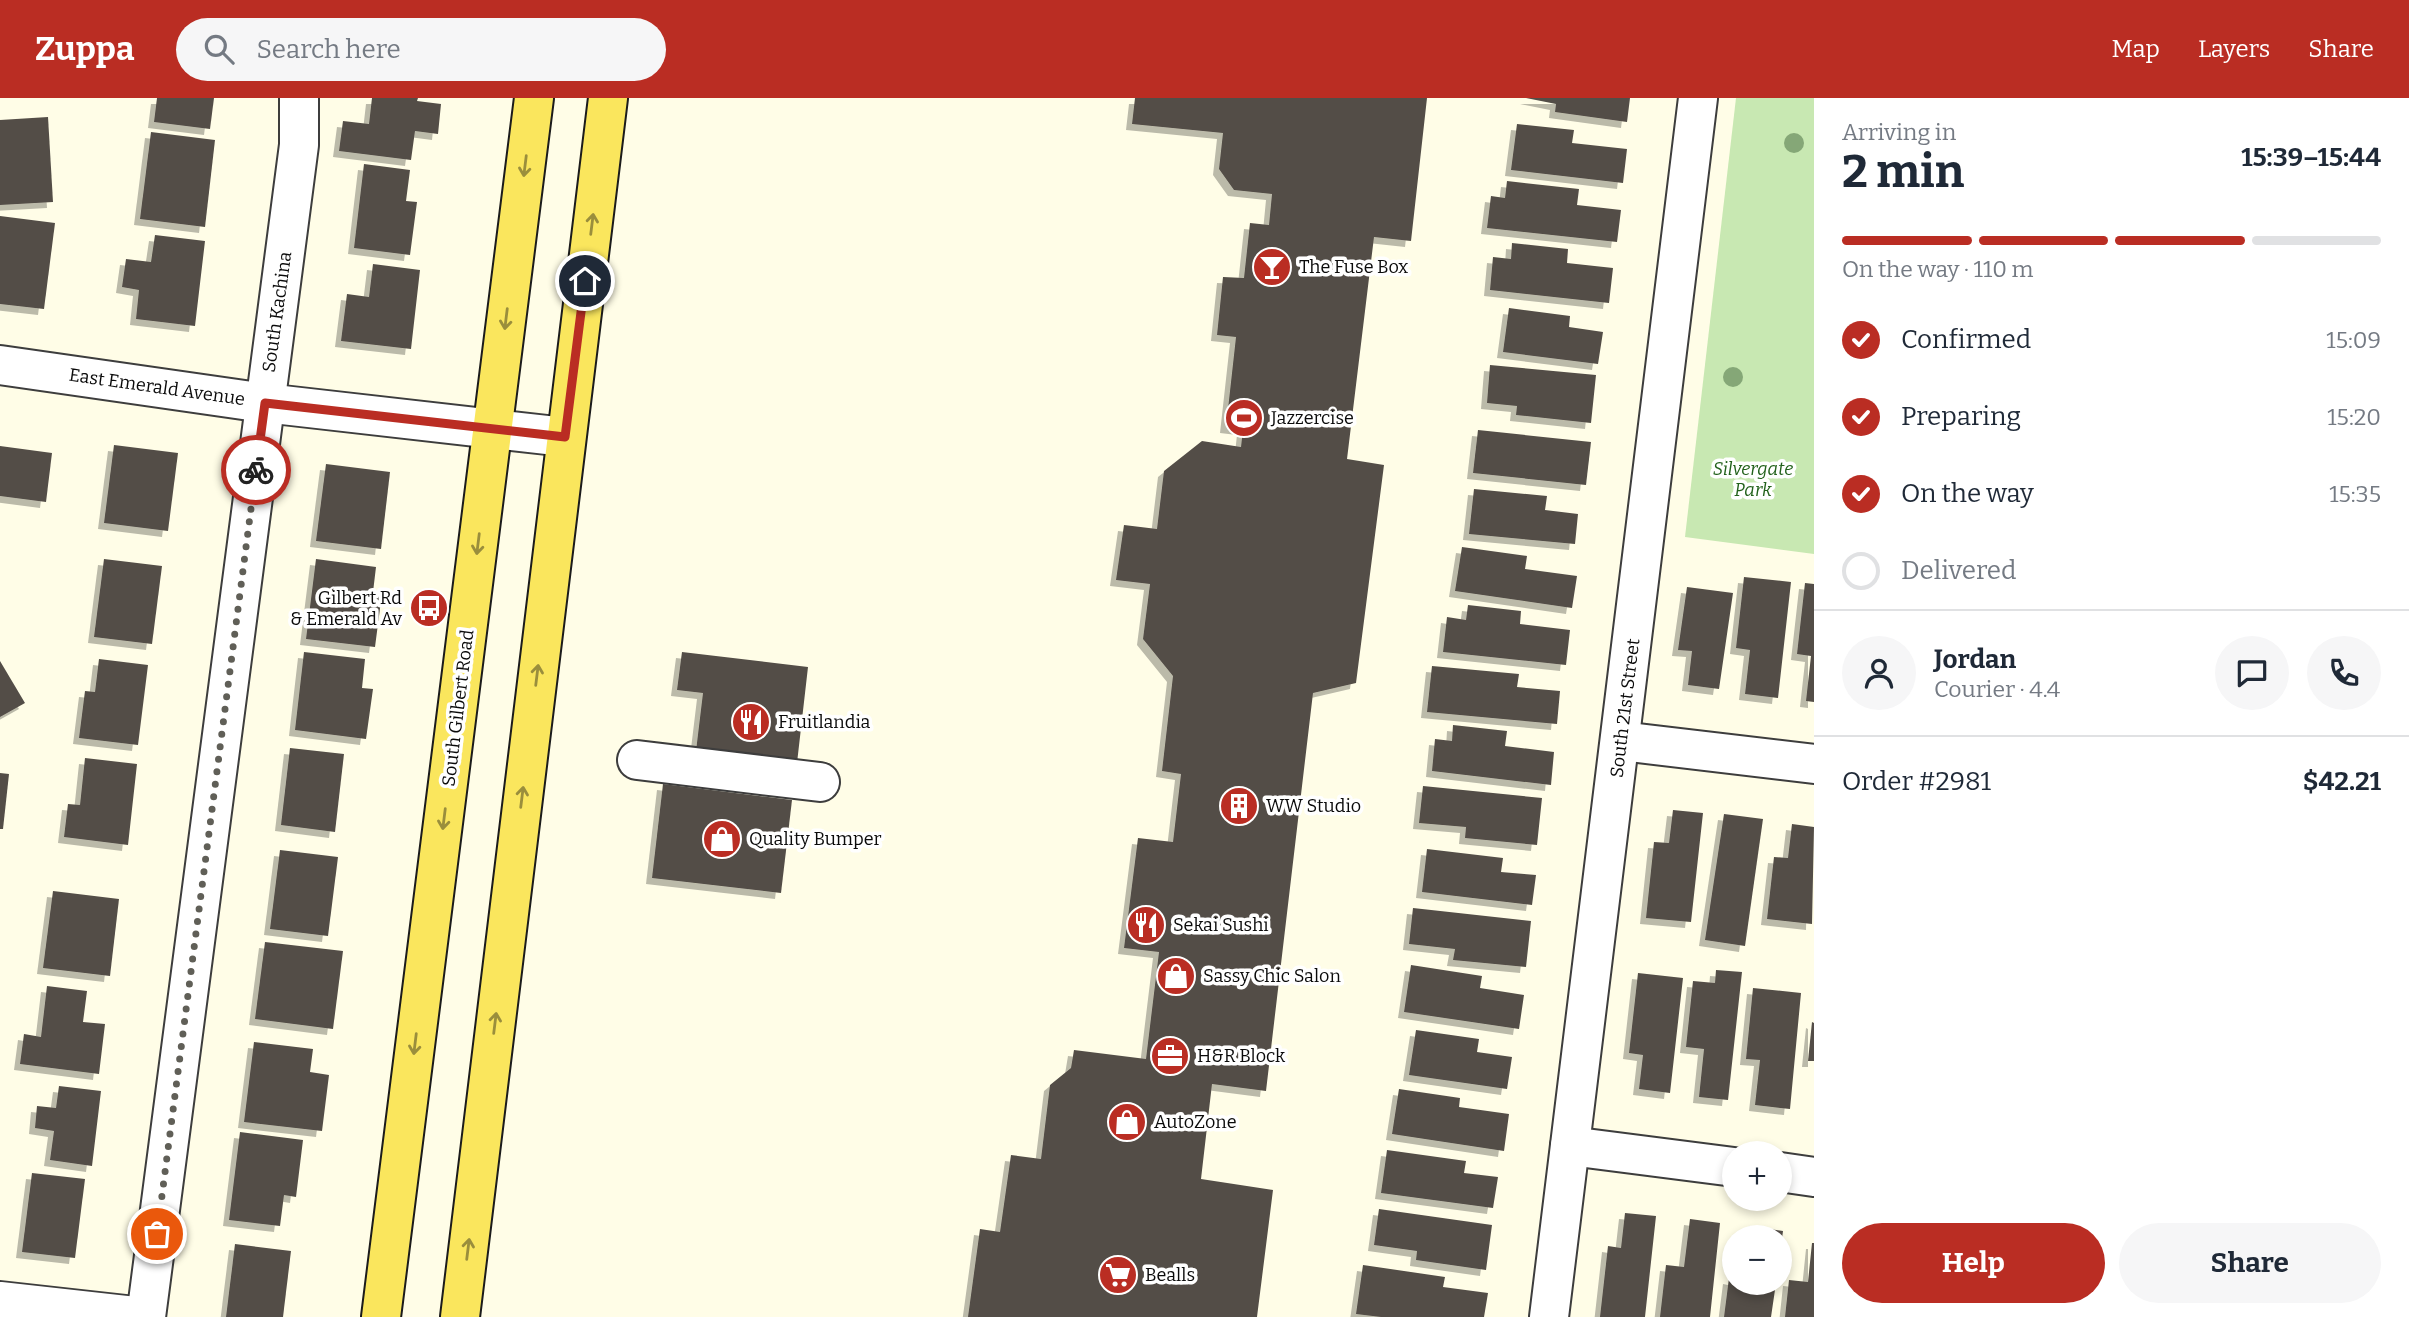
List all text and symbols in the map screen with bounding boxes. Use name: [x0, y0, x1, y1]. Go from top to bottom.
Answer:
search box: [176, 18, 666, 81]
text: Zuppa: [35, 29, 134, 69]
icon: search: [200, 30, 238, 68]
text: Search here: [256, 34, 401, 65]
text: Map: [2112, 35, 2160, 63]
text: Layers: [2198, 35, 2270, 63]
text: Share: [2308, 35, 2374, 63]
text: Arriving in: [1842, 118, 1956, 146]
text: 15:39–15:44: [2241, 142, 2381, 173]
text: 2 min: [1842, 144, 1964, 199]
one-way arrow: [519, 154, 532, 177]
one-way arrow: [585, 213, 598, 236]
bar icon: The Fuse Box: [1251, 246, 1293, 288]
street label: South Kachina: [258, 250, 296, 374]
pin: [555, 251, 615, 311]
text: On the way · 110 m: [1842, 255, 2034, 283]
place label: The Fuse Box: [1299, 256, 1408, 278]
icon: home: [566, 262, 604, 300]
one-way arrow: [500, 307, 513, 330]
icon: check: [1842, 321, 1880, 359]
text: Confirmed: [1901, 324, 2031, 355]
text: 15:09: [2326, 326, 2381, 354]
street label: East Emerald Avenue: [68, 364, 246, 410]
sports icon: Jazzercise: [1223, 397, 1265, 439]
icon: check: [1842, 398, 1880, 436]
text: Preparing: [1901, 401, 2021, 432]
text: 15:20: [2327, 403, 2381, 431]
place label: Jazzercise: [1270, 407, 1354, 429]
courier: [221, 435, 291, 505]
icon: bike: [237, 451, 275, 489]
park label: Silvergate Park: [1713, 458, 1793, 501]
icon: check: [1842, 475, 1880, 513]
text: On the way: [1901, 478, 2034, 509]
text: 15:35: [2329, 480, 2381, 508]
one-way arrow: [472, 533, 485, 555]
text: Delivered: [1901, 555, 2016, 586]
place label: Gilbert Rd & Emerald Av: [290, 587, 403, 630]
bus stop icon: Gilbert Rd & Emerald Av: [408, 587, 450, 629]
street label: South Gilbert Road: [437, 628, 479, 788]
button: person: [1842, 636, 1916, 710]
button: chat: [2215, 636, 2289, 710]
button: phone: [2307, 636, 2381, 710]
street label: South 21st Street: [1606, 637, 1644, 779]
text: Jordan: [1934, 644, 2016, 675]
one-way arrow: [530, 664, 543, 687]
text: Courier · 4.4: [1934, 675, 2060, 703]
restaurant icon: Fruitlandia: [730, 701, 772, 743]
place label: Fruitlandia: [778, 711, 871, 733]
text: Order #2981: [1842, 766, 1991, 797]
text: $42.21: [2303, 766, 2381, 797]
building icon: WW Studio: [1218, 785, 1260, 827]
one-way arrow: [515, 787, 528, 809]
place label: WW Studio: [1266, 795, 1361, 817]
one-way arrow: [437, 807, 450, 830]
shop icon: Quality Bumper: [701, 818, 743, 860]
place label: Quality Bumper: [749, 828, 882, 850]
restaurant icon: Sekai Sushi: [1125, 904, 1167, 946]
place label: Sekai Sushi: [1173, 914, 1269, 936]
shop icon: Sassy Chic Salon: [1155, 955, 1197, 997]
place label: Sassy Chic Salon: [1203, 965, 1341, 987]
one-way arrow: [488, 1012, 501, 1035]
one-way arrow: [409, 1033, 422, 1055]
office icon: H&R Block: [1149, 1035, 1191, 1077]
place label: H&R Block: [1197, 1045, 1286, 1067]
shop icon: AutoZone: [1106, 1101, 1148, 1143]
place label: AutoZone: [1154, 1111, 1237, 1133]
map controls: [1722, 1141, 1792, 1295]
button: +: [1722, 1141, 1792, 1211]
pin: [127, 1204, 187, 1264]
icon: bag: [138, 1215, 176, 1253]
button: Help: [1842, 1223, 2105, 1303]
button: Share: [2119, 1223, 2381, 1303]
button: −: [1722, 1225, 1792, 1295]
one-way arrow: [461, 1238, 474, 1261]
supermarket icon: Bealls: [1097, 1254, 1139, 1296]
place label: Bealls: [1145, 1264, 1195, 1286]

